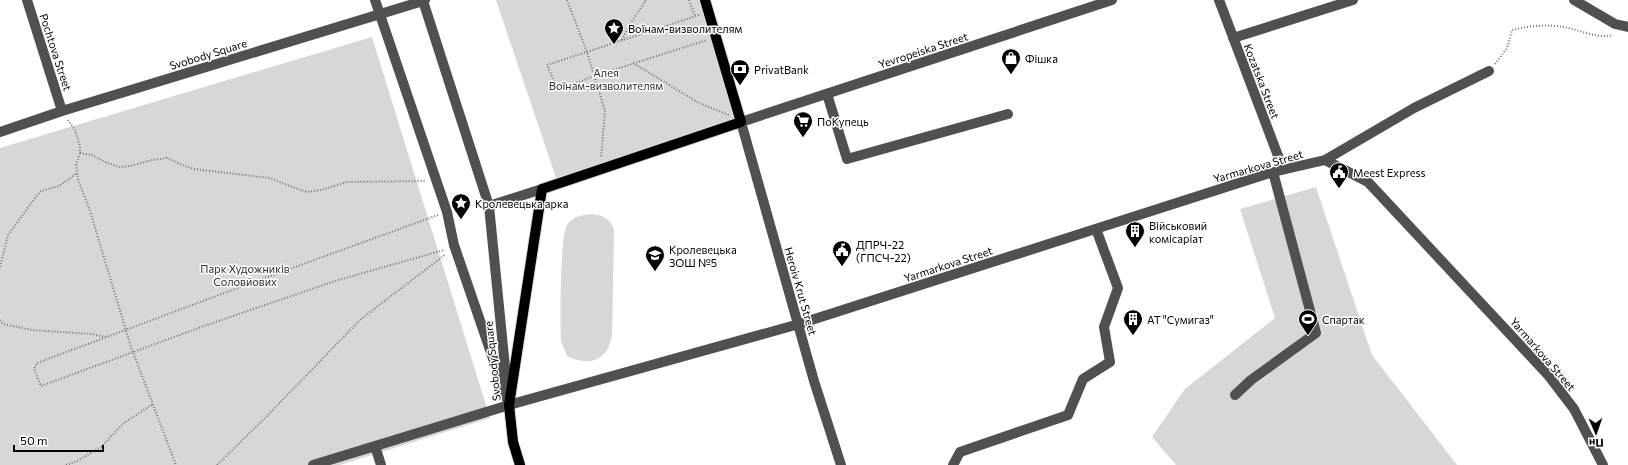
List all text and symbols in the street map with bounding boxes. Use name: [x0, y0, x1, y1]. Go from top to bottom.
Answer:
street label: Pochtova Street: [37, 12, 75, 93]
place icon: Воїнам-визволителям: [603, 17, 625, 45]
place label: Воїнам-визволителям: [628, 22, 742, 35]
street label: Yevropeiska Street: [877, 29, 970, 71]
street label: Svobody Square: [168, 36, 248, 72]
street label: Kozatska Street: [1242, 42, 1282, 121]
shop icon: Фішка: [1000, 47, 1022, 75]
place label: Фішка: [1025, 52, 1058, 65]
bank icon: PrivatBank: [729, 58, 751, 86]
place label: PrivatBank: [754, 63, 809, 76]
park label: Алея Воїнам-визволителям: [549, 66, 663, 92]
supermarket icon: ПоКупець: [792, 110, 814, 138]
place label: ПоКупець: [817, 115, 869, 128]
street label: Yarmarkova Street: [1212, 147, 1305, 185]
public building icon: Meest Express: [1328, 161, 1350, 189]
place label: Meest Express: [1353, 166, 1426, 179]
place icon: Кролевецька арка: [450, 192, 472, 220]
place label: Кролевецька арка: [475, 197, 569, 210]
place label: Військовий комісаріат: [1149, 219, 1207, 245]
building icon: Військовий комісаріат: [1124, 220, 1146, 248]
place label: ДПРЧ-22 (ГПСЧ-22): [856, 238, 911, 264]
public building icon: ДПРЧ-22 (ГПСЧ-22): [831, 239, 853, 267]
place label: Кролевецька ЗОШ №5: [669, 243, 737, 269]
street label: Yarmarkova Street: [902, 243, 994, 284]
school or university icon: Кролевецька ЗОШ №5: [644, 244, 666, 272]
street label: Heroiv Krut Street: [782, 245, 820, 337]
park label: Парк Художників Соловйових: [200, 262, 290, 288]
building icon: АТ "Сумигаз": [1122, 308, 1144, 336]
sports icon: Спартак: [1297, 308, 1319, 336]
place label: АТ "Сумигаз": [1147, 313, 1214, 326]
place label: Спартак: [1322, 313, 1365, 326]
street label: Yarmarkova Street: [1508, 315, 1579, 394]
street label: Svobody Square: [481, 320, 503, 402]
north arrow: [1576, 413, 1616, 453]
scale bar: [14, 427, 103, 453]
text: 50 m: [20, 433, 48, 447]
text: Пн: [1589, 437, 1604, 450]

